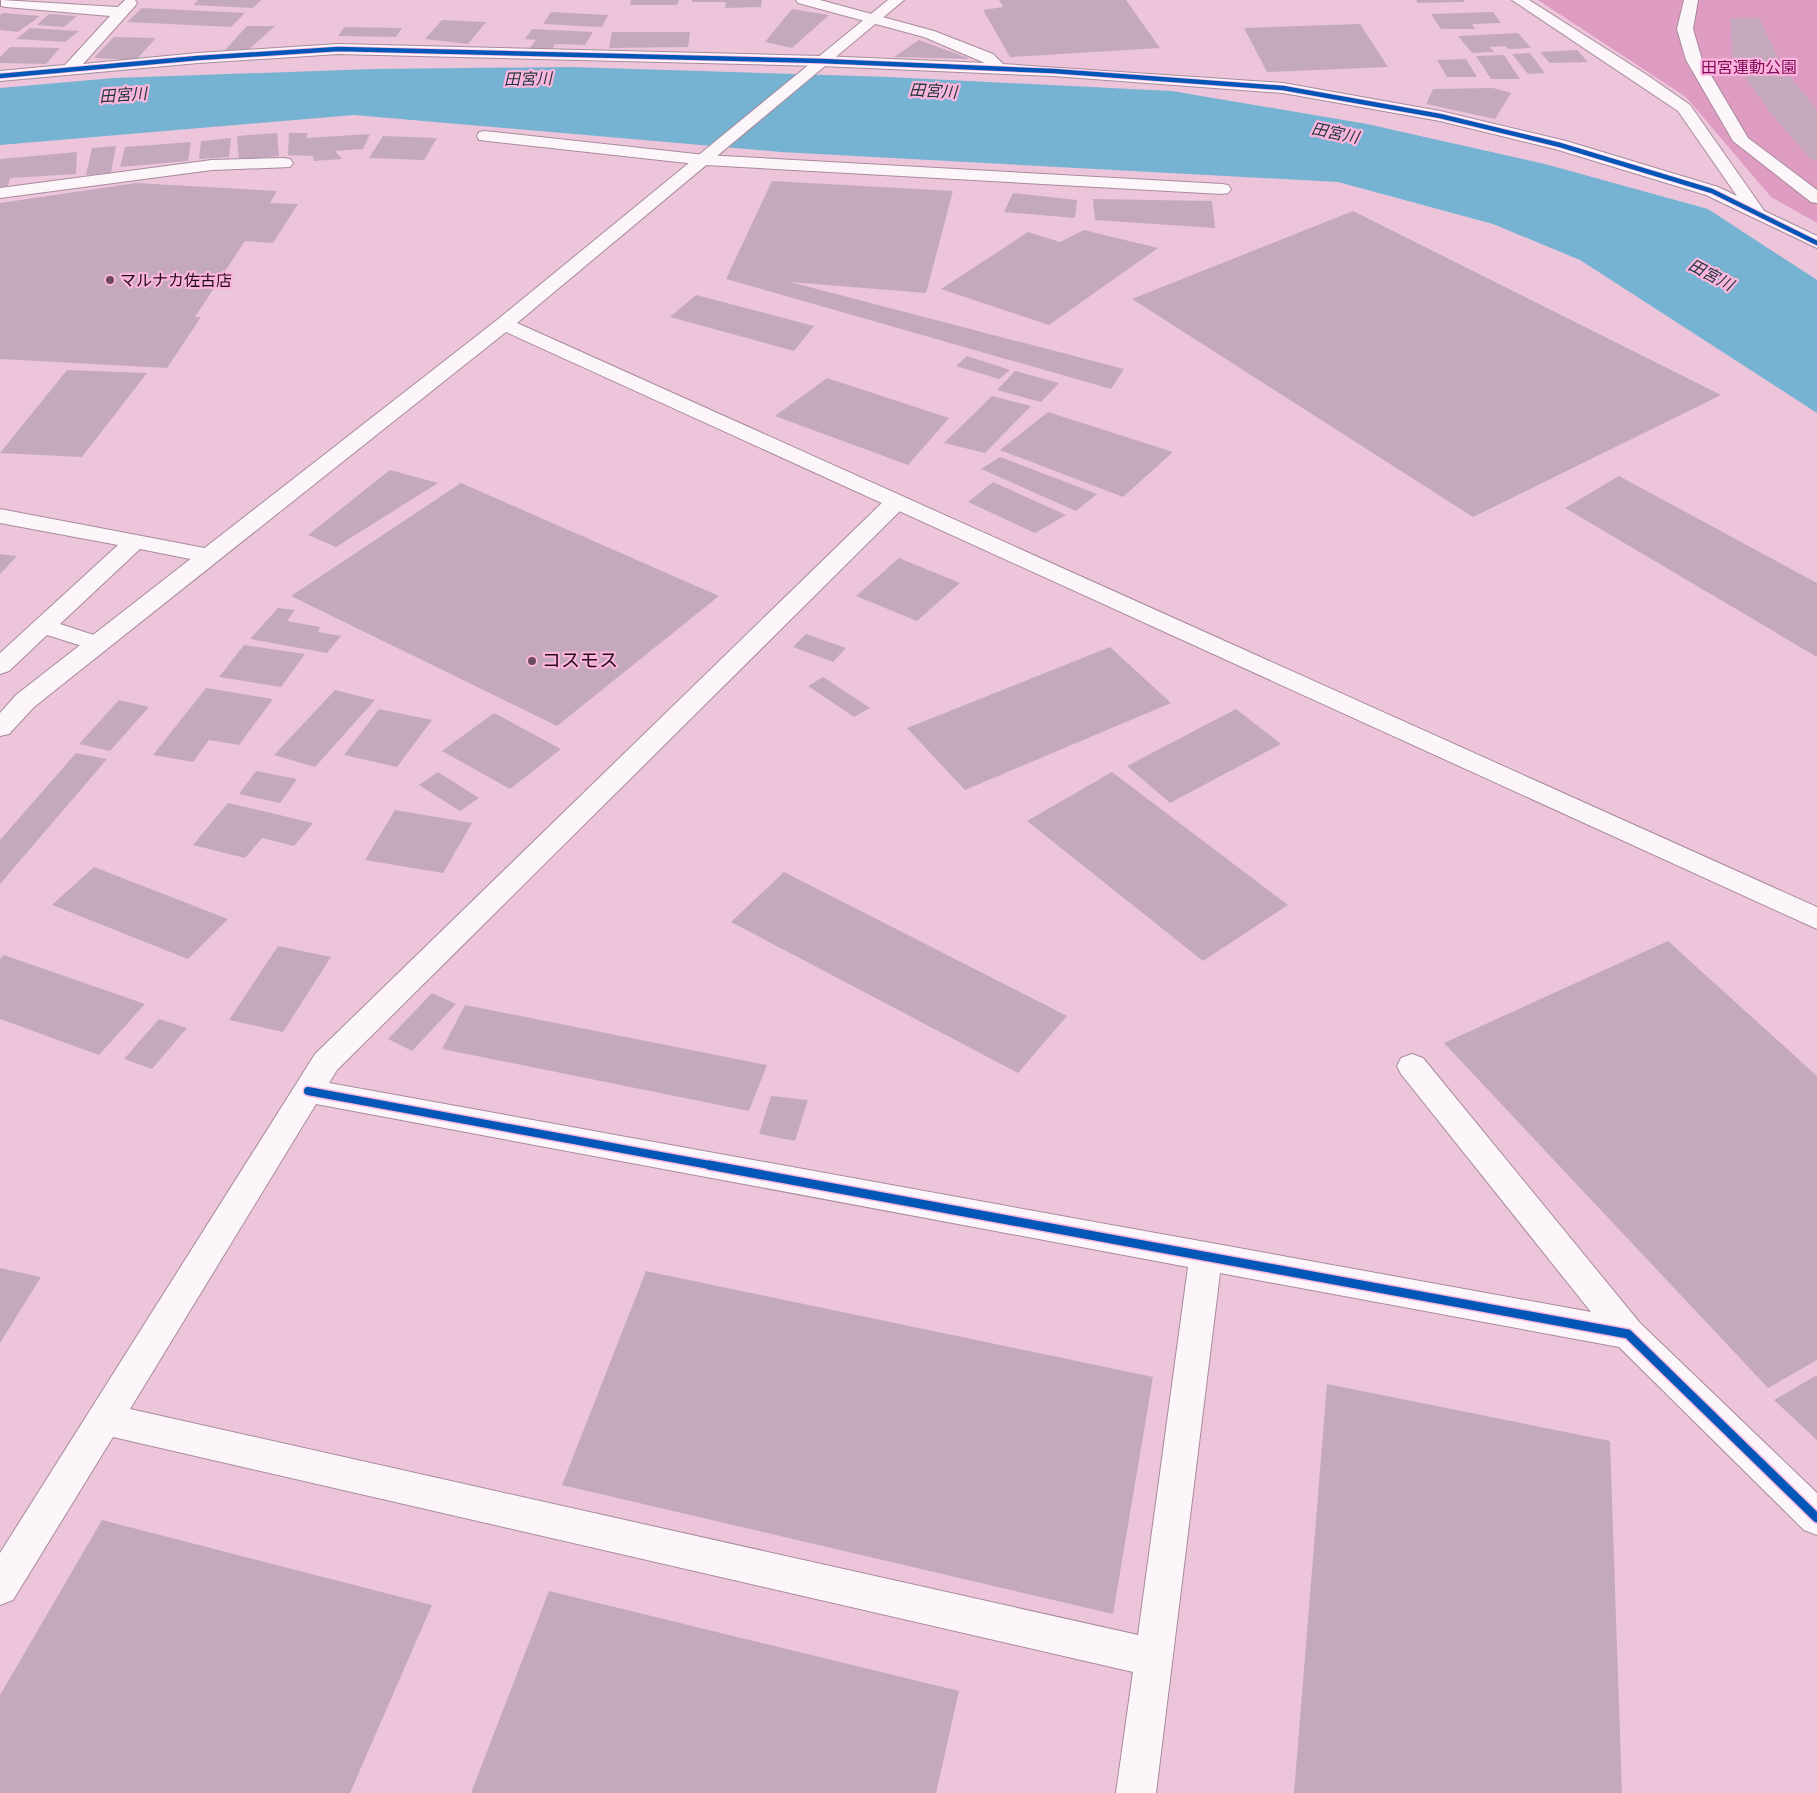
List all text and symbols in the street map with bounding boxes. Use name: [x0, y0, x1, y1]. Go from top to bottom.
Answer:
park label: 田宮運動公園: [1701, 58, 1797, 77]
water label: 田宮川: [504, 69, 554, 89]
water label: 田宮川: [909, 80, 959, 102]
water label: 田宮川: [98, 84, 150, 106]
water label: 田宮川: [1310, 119, 1362, 148]
water label: 田宮川: [1685, 255, 1738, 296]
place label: マルナカ佐古店: [120, 271, 232, 290]
marker: マルナカ佐古店: [104, 274, 116, 286]
place label: コスモス: [542, 650, 618, 672]
marker: コスモス: [526, 655, 538, 667]

